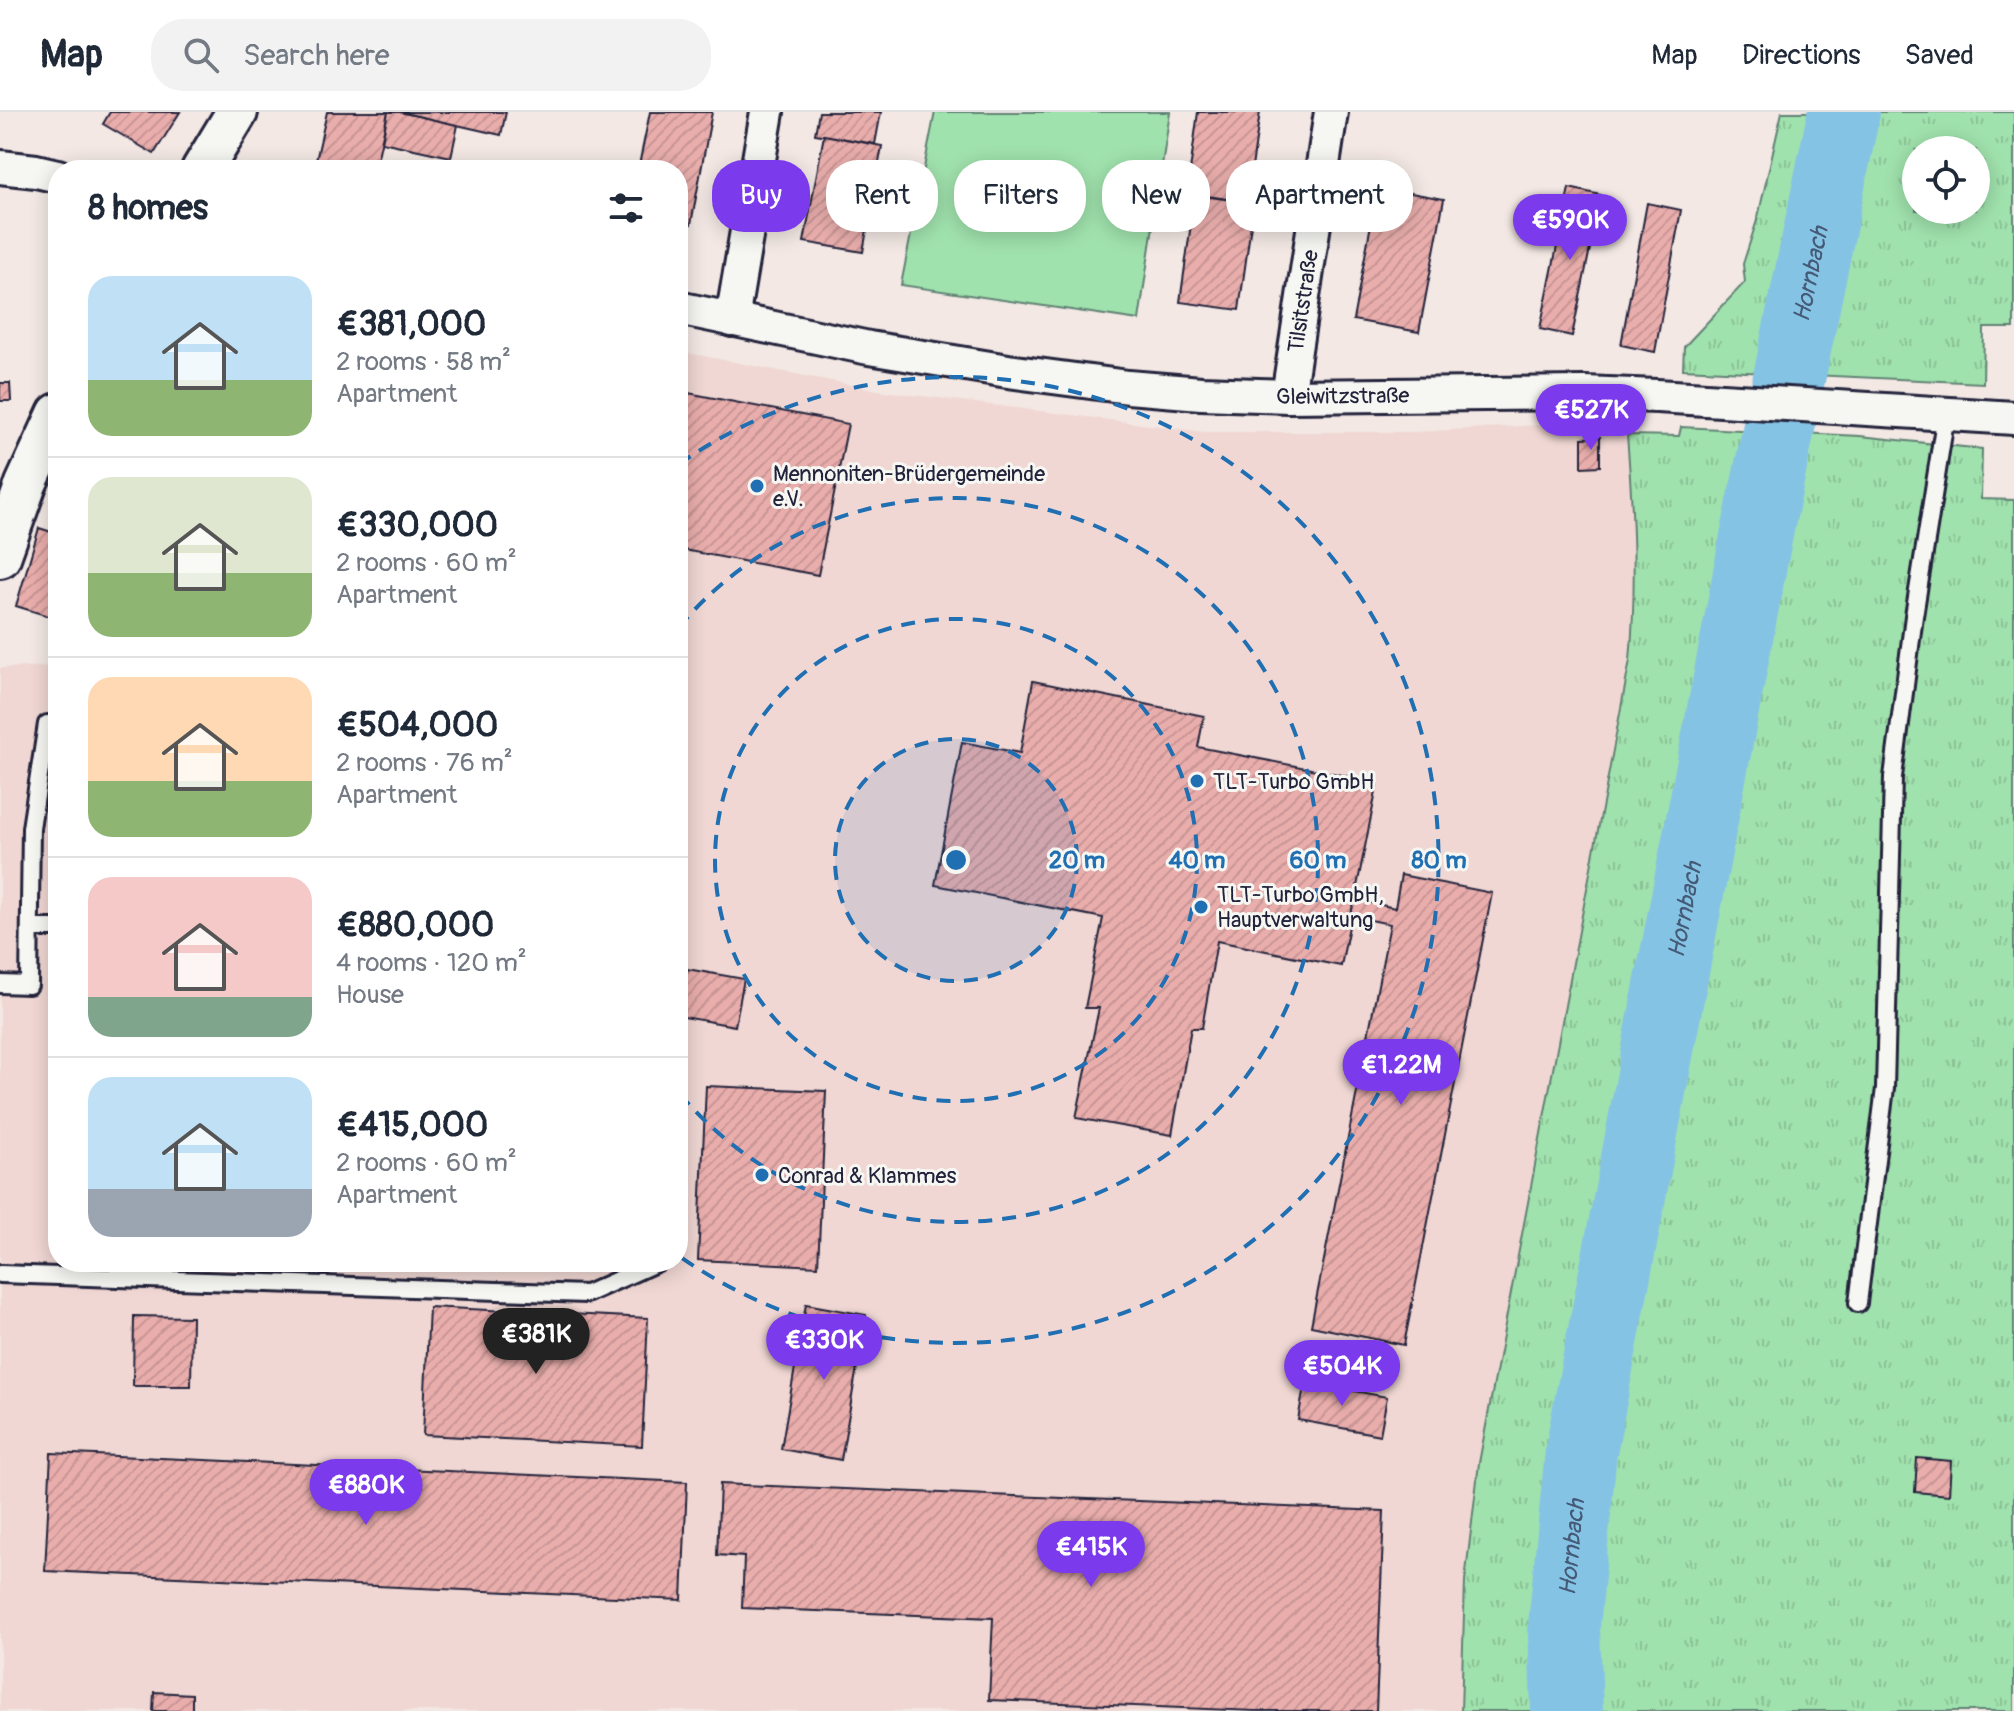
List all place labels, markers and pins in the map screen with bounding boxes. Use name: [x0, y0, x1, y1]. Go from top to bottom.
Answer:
pin: €590K: [1514, 194, 1626, 262]
pin: €527K: [1535, 384, 1647, 452]
place label: Mennoniten-Brüdergemeinde e.V.: [773, 460, 1045, 513]
marker: Mennoniten-Brüdergemeinde e.V.: [748, 477, 766, 495]
place label: TLT-Turbo GmbH: [1213, 768, 1374, 796]
marker: TLT-Turbo GmbH: [1188, 772, 1206, 790]
centre of rings: [942, 846, 970, 874]
place label: TLT-Turbo GmbH, Hauptverwaltung: [1217, 881, 1384, 934]
marker: TLT-Turbo GmbH, Hauptverwaltung: [1192, 898, 1210, 916]
pin: €1.22M: [1336, 1039, 1466, 1107]
place label: Conrad & Klammes: [778, 1162, 956, 1190]
marker: Conrad & Klammes: [753, 1166, 771, 1184]
pin: €381K: [480, 1308, 592, 1376]
pin: €330K: [768, 1314, 880, 1382]
pin: €504K: [1286, 1340, 1398, 1408]
pin: €880K: [310, 1459, 422, 1527]
pin: €415K: [1035, 1521, 1147, 1589]

